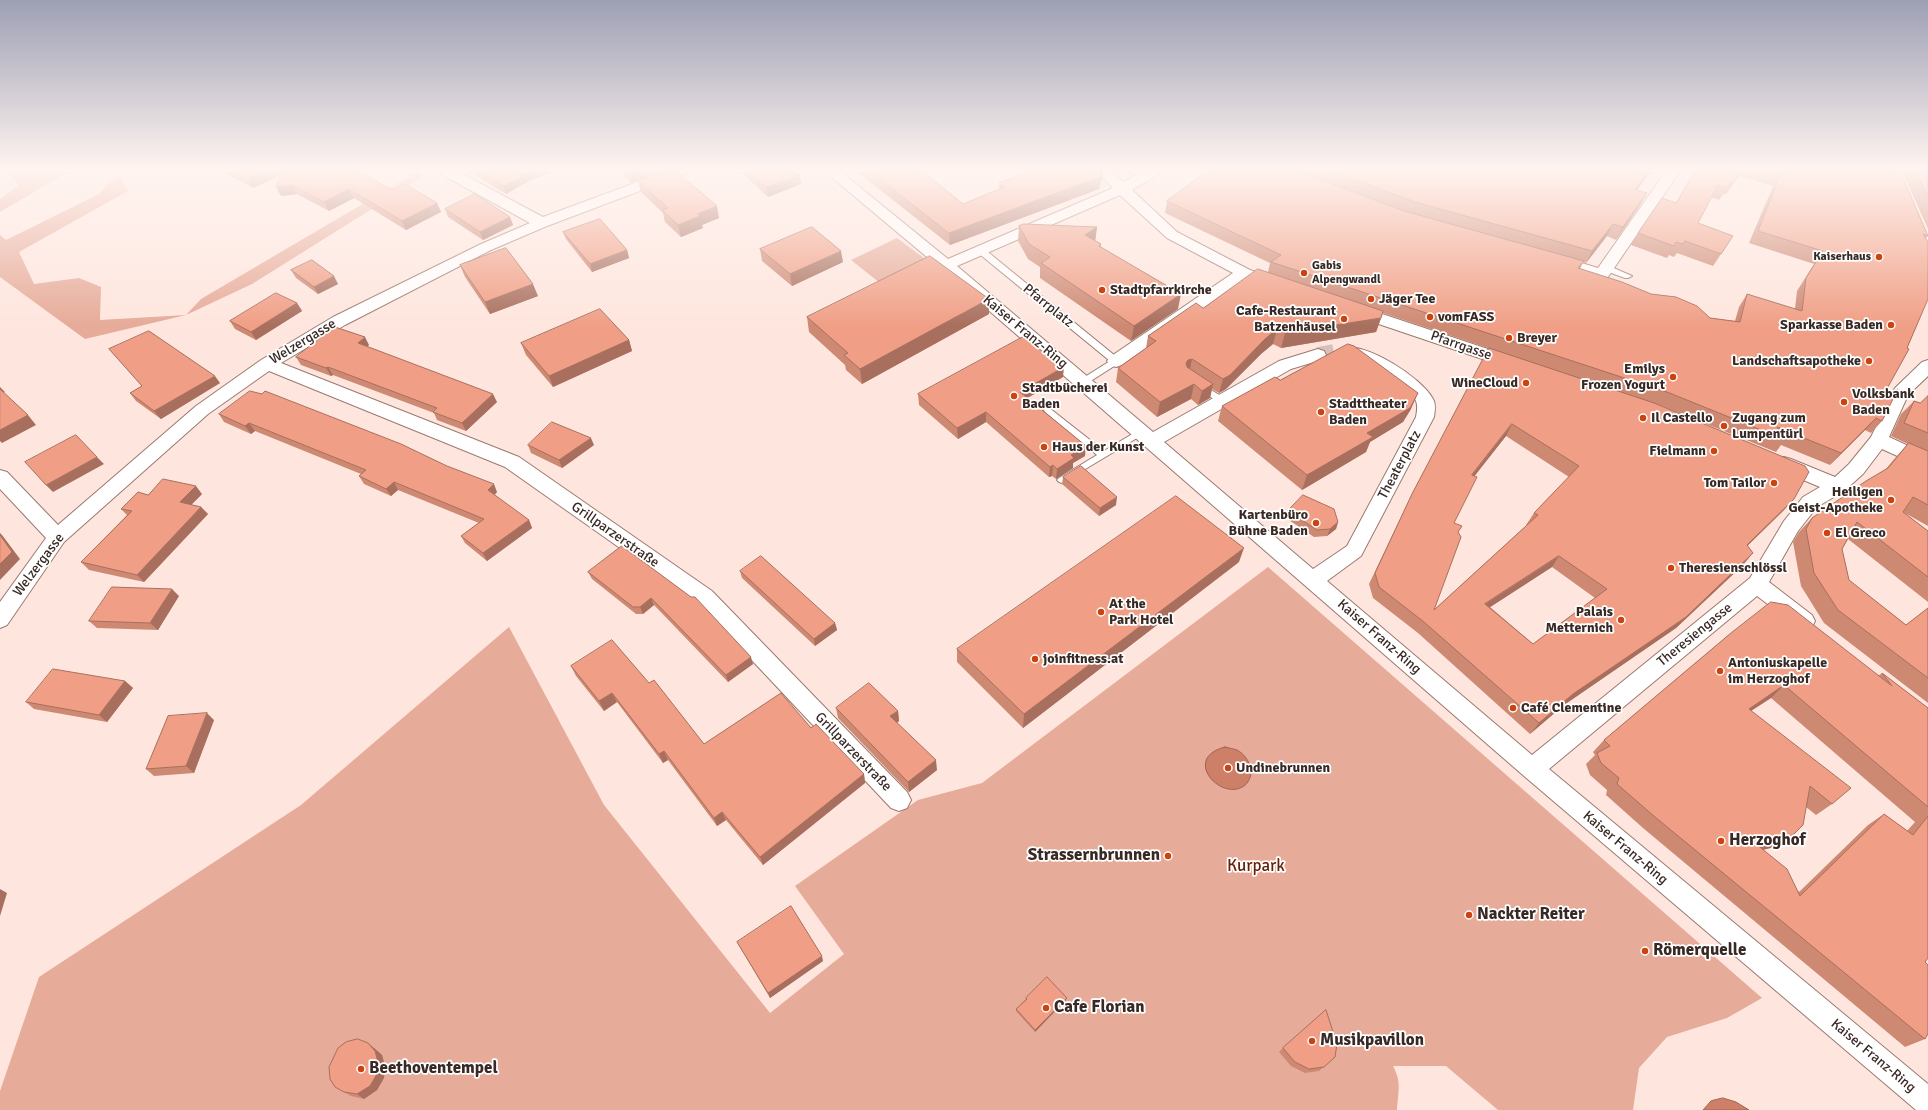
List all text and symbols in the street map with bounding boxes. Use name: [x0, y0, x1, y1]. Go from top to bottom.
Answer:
place label: Kaiserhaus: [1813, 250, 1871, 264]
marker: Kaiserhaus: [1874, 252, 1884, 262]
place label: Gabis Alpengwandl: [1312, 259, 1381, 287]
marker: Gabis Alpengwandl: [1299, 268, 1309, 278]
street label: Pfarrplatz: [1019, 281, 1077, 331]
place label: Stadtpfarrkirche: [1110, 282, 1212, 298]
marker: Stadtpfarrkirche: [1097, 285, 1107, 295]
place label: Jäger Tee: [1379, 291, 1435, 307]
street label: Kaiser Franz-Ring: [979, 292, 1071, 372]
marker: Jäger Tee: [1366, 294, 1376, 304]
place label: Cafe-Restaurant Batzenhäusel: [1236, 303, 1336, 336]
place label: vomFASS: [1438, 309, 1494, 325]
marker: vomFASS: [1425, 312, 1435, 322]
marker: Cafe-Restaurant Batzenhäusel: [1339, 314, 1349, 324]
street label: Welzergasse: [267, 316, 339, 368]
place label: Sparkasse Baden: [1780, 317, 1883, 333]
marker: Sparkasse Baden: [1886, 320, 1896, 330]
street label: Pfarrgasse: [1428, 328, 1494, 364]
place label: Breyer: [1517, 330, 1557, 346]
marker: Breyer: [1504, 333, 1514, 343]
place label: Landschaftsapotheke: [1732, 353, 1861, 369]
marker: Landschaftsapotheke: [1864, 356, 1874, 366]
place label: Emilys Frozen Yogurt: [1581, 361, 1665, 394]
marker: Emilys Frozen Yogurt: [1668, 372, 1678, 382]
place label: WineCloud: [1451, 375, 1518, 391]
marker: WineCloud: [1521, 378, 1531, 388]
place label: Stadtbücherei Baden: [1022, 380, 1108, 412]
place label: Volksbank Baden: [1852, 386, 1915, 418]
marker: Stadtbücherei Baden: [1009, 391, 1019, 401]
place label: Stadttheater Baden: [1329, 396, 1406, 428]
marker: Volksbank Baden: [1839, 397, 1849, 407]
marker: Stadttheater Baden: [1316, 407, 1326, 417]
place label: Il Castello: [1651, 410, 1713, 426]
place label: Zugang zum Lumpentürl: [1732, 410, 1806, 442]
marker: Il Castello: [1638, 413, 1648, 423]
marker: Zugang zum Lumpentürl: [1719, 421, 1729, 431]
street label: Theaterplatz: [1375, 428, 1425, 502]
place label: Haus der Kunst: [1052, 439, 1144, 455]
marker: Haus der Kunst: [1039, 442, 1049, 452]
place label: Fielmann: [1649, 443, 1706, 459]
marker: Fielmann: [1709, 446, 1719, 456]
place label: Tom Tailor: [1704, 475, 1766, 491]
marker: Tom Tailor: [1769, 478, 1779, 488]
place label: Heiligen Geist-Apotheke: [1788, 484, 1883, 516]
marker: Heiligen Geist-Apotheke: [1886, 495, 1896, 505]
street label: Grillparzerstraße: [568, 499, 662, 571]
place label: Kartenbüro Bühne Baden: [1229, 507, 1308, 540]
marker: Kartenbüro Bühne Baden: [1311, 518, 1321, 528]
place label: El Greco: [1835, 525, 1886, 541]
marker: El Greco: [1822, 528, 1832, 538]
street label: Welzergasse: [10, 530, 68, 600]
place label: Theresienschlössl: [1679, 560, 1787, 576]
marker: Theresienschlössl: [1666, 563, 1676, 573]
place label: At the Park Hotel: [1109, 596, 1173, 628]
street label: Kaiser Franz-Ring: [1334, 596, 1424, 678]
street label: Theresiengasse: [1654, 600, 1736, 670]
place label: Palais Metternich: [1545, 604, 1613, 636]
marker: At the Park Hotel: [1096, 607, 1106, 617]
marker: Palais Metternich: [1616, 615, 1626, 625]
place label: joinfitness.at: [1043, 651, 1123, 667]
marker: joinfitness.at: [1030, 654, 1040, 664]
place label: Antoniuskapelle im Herzoghof: [1728, 655, 1827, 688]
marker: Antoniuskapelle im Herzoghof: [1715, 666, 1725, 676]
place label: Café Clementine: [1521, 700, 1621, 716]
marker: Café Clementine: [1508, 703, 1518, 713]
street label: Grillparzerstraße: [811, 709, 895, 795]
place label: Undinebrunnen: [1236, 760, 1330, 776]
marker: Undinebrunnen: [1223, 763, 1233, 773]
street label: Kaiser Franz-Ring: [1579, 808, 1671, 888]
place label: Herzoghof: [1729, 831, 1806, 851]
marker: Herzoghof: [1716, 836, 1726, 846]
place label: Strassernbrunnen: [1028, 846, 1160, 866]
marker: Strassernbrunnen: [1163, 851, 1173, 861]
park label: Kurpark: [1227, 857, 1285, 877]
place label: Nackter Reiter: [1477, 905, 1585, 925]
marker: Nackter Reiter: [1464, 910, 1474, 920]
place label: Römerquelle: [1653, 941, 1746, 961]
marker: Römerquelle: [1640, 946, 1650, 956]
place label: Cafe Florian: [1054, 998, 1145, 1018]
marker: Cafe Florian: [1041, 1003, 1051, 1013]
street label: Kaiser Franz-Ring: [1827, 1016, 1919, 1096]
place label: Musikpavillon: [1320, 1031, 1424, 1051]
marker: Musikpavillon: [1307, 1036, 1317, 1046]
place label: Beethoventempel: [369, 1059, 498, 1079]
marker: Beethoventempel: [356, 1064, 366, 1074]

